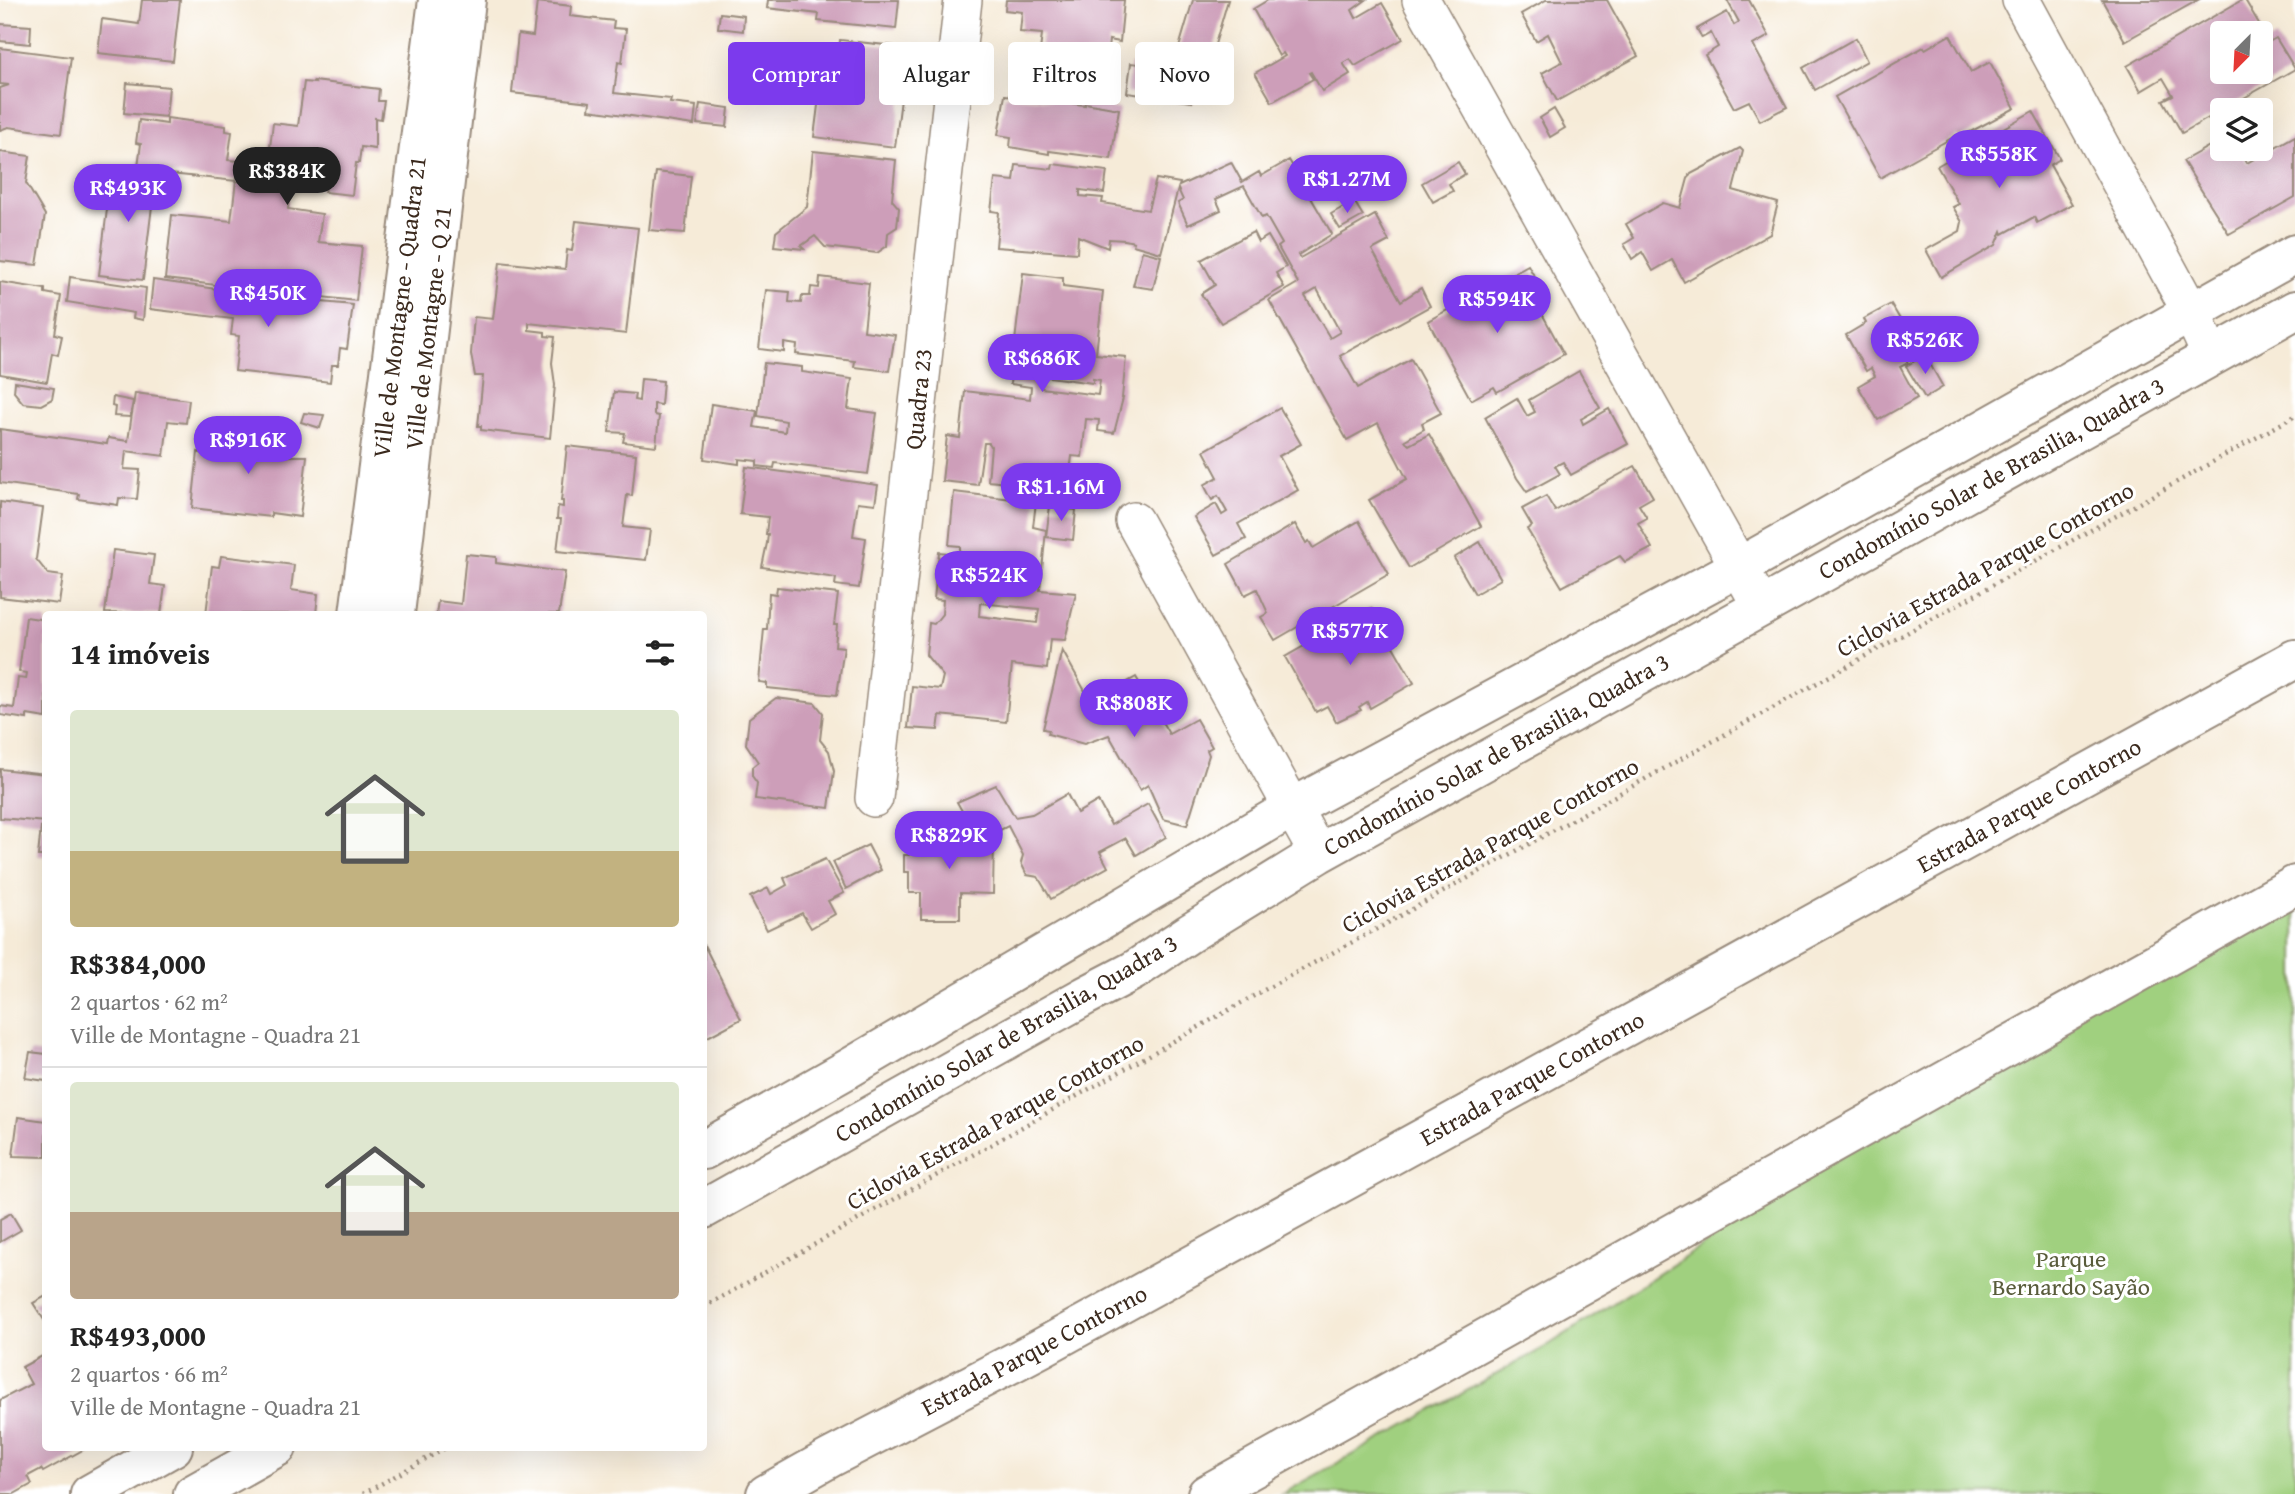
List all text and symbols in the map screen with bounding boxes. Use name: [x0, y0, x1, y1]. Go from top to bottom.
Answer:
north arrow: [2210, 21, 2273, 84]
map controls: [2210, 21, 2273, 161]
chip: Comprar: [728, 42, 865, 105]
chip: Alugar: [879, 42, 994, 105]
chip: Filtros: [1008, 42, 1121, 105]
chip: Novo: [1135, 42, 1234, 105]
button: layers: [2210, 98, 2273, 161]
pin: R$558K: [1942, 130, 2056, 190]
text: R$558K: [1961, 136, 2037, 169]
pin: R$384K: [230, 148, 344, 207]
text: R$384K: [249, 153, 325, 186]
street label: Ville de Montagne - Quadra 21: [363, 154, 435, 460]
pin: R$1.27M: [1282, 156, 1412, 215]
text: R$1.27M: [1303, 161, 1391, 194]
pin: R$493K: [71, 164, 185, 224]
text: R$493K: [90, 170, 166, 203]
street label: Ville de Montagne - Q 21: [396, 204, 460, 452]
pin: R$450K: [211, 270, 325, 329]
text: R$450K: [230, 275, 306, 308]
pin: R$594K: [1440, 276, 1554, 335]
text: R$594K: [1459, 281, 1535, 314]
pin: R$526K: [1868, 316, 1982, 376]
text: R$526K: [1887, 322, 1963, 355]
pin: R$686K: [985, 334, 1099, 394]
text: R$686K: [1004, 340, 1080, 373]
street label: Quadra 23: [895, 347, 941, 451]
street label: Condomínio Solar de Brasilia, Quadra 3: [1812, 368, 2170, 588]
pin: R$916K: [191, 416, 305, 476]
text: R$916K: [210, 422, 286, 455]
pin: R$1.16M: [996, 463, 1126, 523]
text: R$1.16M: [1017, 469, 1105, 502]
street label: Ciclovia Estrada Parque Contorno: [1830, 472, 2140, 666]
pin: R$524K: [932, 552, 1046, 611]
text: R$524K: [951, 557, 1027, 590]
pin: R$577K: [1293, 608, 1407, 667]
text: R$577K: [1312, 613, 1388, 646]
text: 14 imóveis: [70, 631, 210, 675]
icon: filters: [641, 634, 679, 672]
street label: Condomínio Solar de Brasilia, Quadra 3: [1317, 644, 1675, 864]
pin: R$808K: [1077, 680, 1191, 739]
text: R$808K: [1096, 685, 1172, 718]
street label: Estrada Parque Contorno: [1910, 729, 2148, 881]
street label: Ciclovia Estrada Parque Contorno: [1335, 748, 1645, 942]
icon: home: [312, 756, 438, 882]
pin: R$829K: [892, 812, 1006, 871]
text: R$829K: [911, 817, 987, 850]
street label: Condomínio Solar de Brasilia, Quadra 3: [828, 925, 1184, 1151]
text: R$384,000: [70, 941, 206, 985]
text: 2 quartos · 62 m²: [70, 985, 228, 1018]
street label: Estrada Parque Contorno: [1413, 1002, 1651, 1154]
text: Ville de Montagne - Quadra 21: [70, 1018, 361, 1051]
street label: Ciclovia Estrada Parque Contorno: [840, 1025, 1150, 1219]
icon: home: [312, 1128, 438, 1254]
park label: Parque Bernardo Sayão: [1992, 1241, 2150, 1304]
street label: Estrada Parque Contorno: [915, 1275, 1153, 1425]
text: R$493,000: [70, 1313, 206, 1357]
text: 2 quartos · 66 m²: [70, 1357, 228, 1390]
text: Ville de Montagne - Quadra 21: [70, 1390, 361, 1423]

